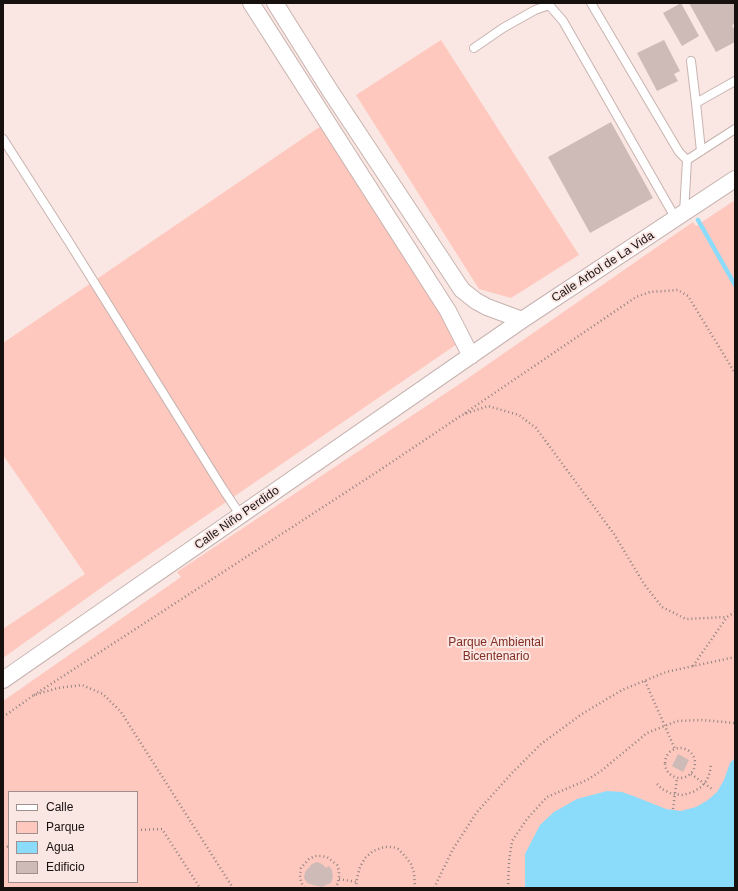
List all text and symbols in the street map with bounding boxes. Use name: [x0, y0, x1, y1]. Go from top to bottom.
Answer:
street label: Calle Arbol de La Vida: [549, 229, 657, 305]
street label: Calle Niño Perdido: [192, 483, 282, 553]
park label: Parque Ambiental Bicentenario: [448, 636, 544, 664]
legend: [8, 791, 138, 883]
text: Calle: [46, 800, 73, 814]
text: Parque: [46, 820, 85, 834]
text: Agua: [46, 840, 74, 854]
text: Edificio: [46, 860, 85, 874]

